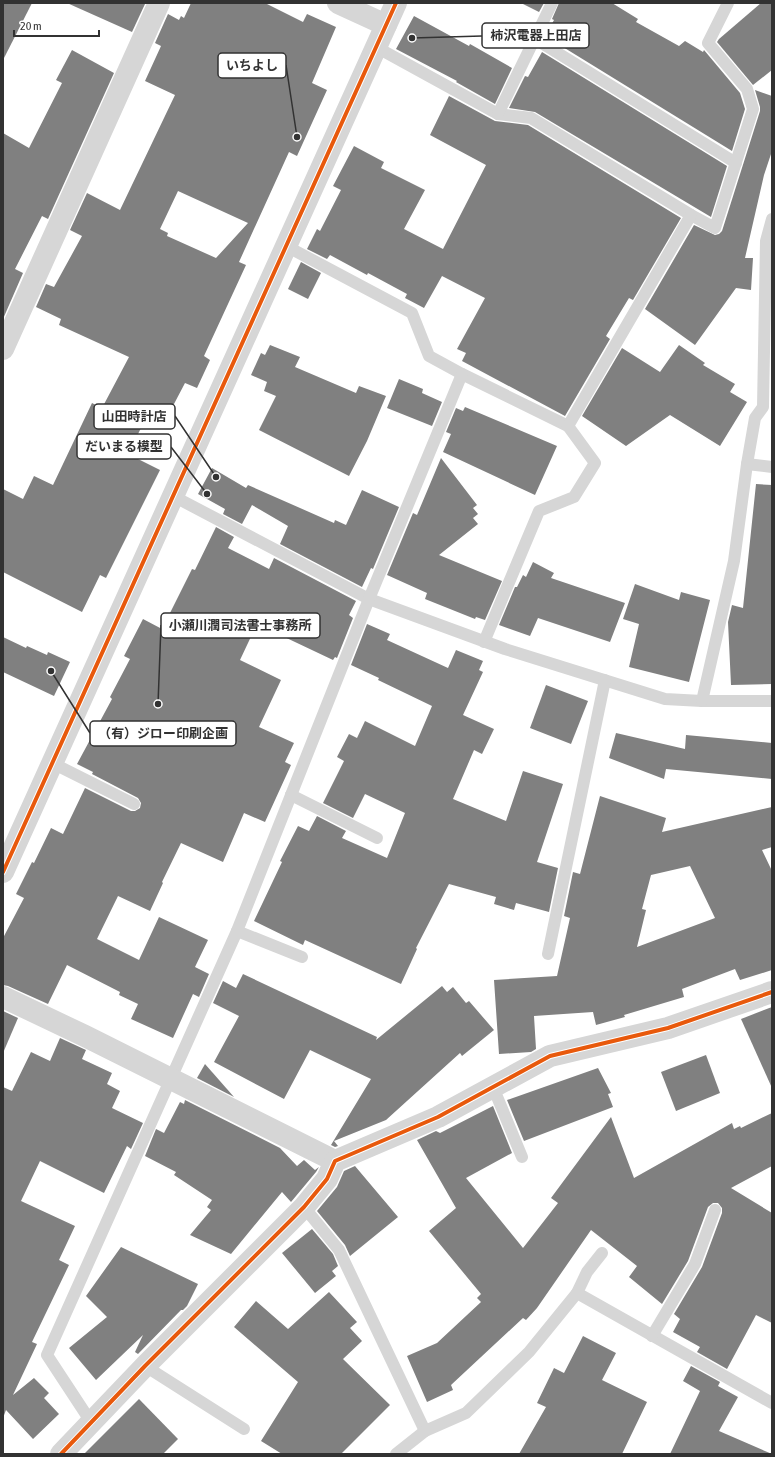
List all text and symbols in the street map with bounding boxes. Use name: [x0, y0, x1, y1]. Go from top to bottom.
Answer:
scale bar: [14, 12, 99, 38]
text: 20 m: [20, 19, 42, 33]
callout: 柿沢電器上田店: [482, 23, 589, 48]
text: 柿沢電器上田店: [490, 28, 582, 43]
callout: いちよし: [218, 53, 286, 78]
text: いちよし: [226, 58, 278, 73]
callout: 山田時計店: [94, 404, 175, 429]
text: 山田時計店: [101, 409, 167, 424]
callout: だいまる模型: [77, 434, 171, 459]
text: だいまる模型: [85, 439, 163, 454]
callout: 小瀬川潤司法書士事務所: [161, 613, 320, 638]
text: 小瀬川潤司法書士事務所: [168, 618, 312, 633]
callout: （有）ジロー印刷企画: [90, 721, 236, 746]
text: （有）ジロー印刷企画: [98, 726, 228, 741]

